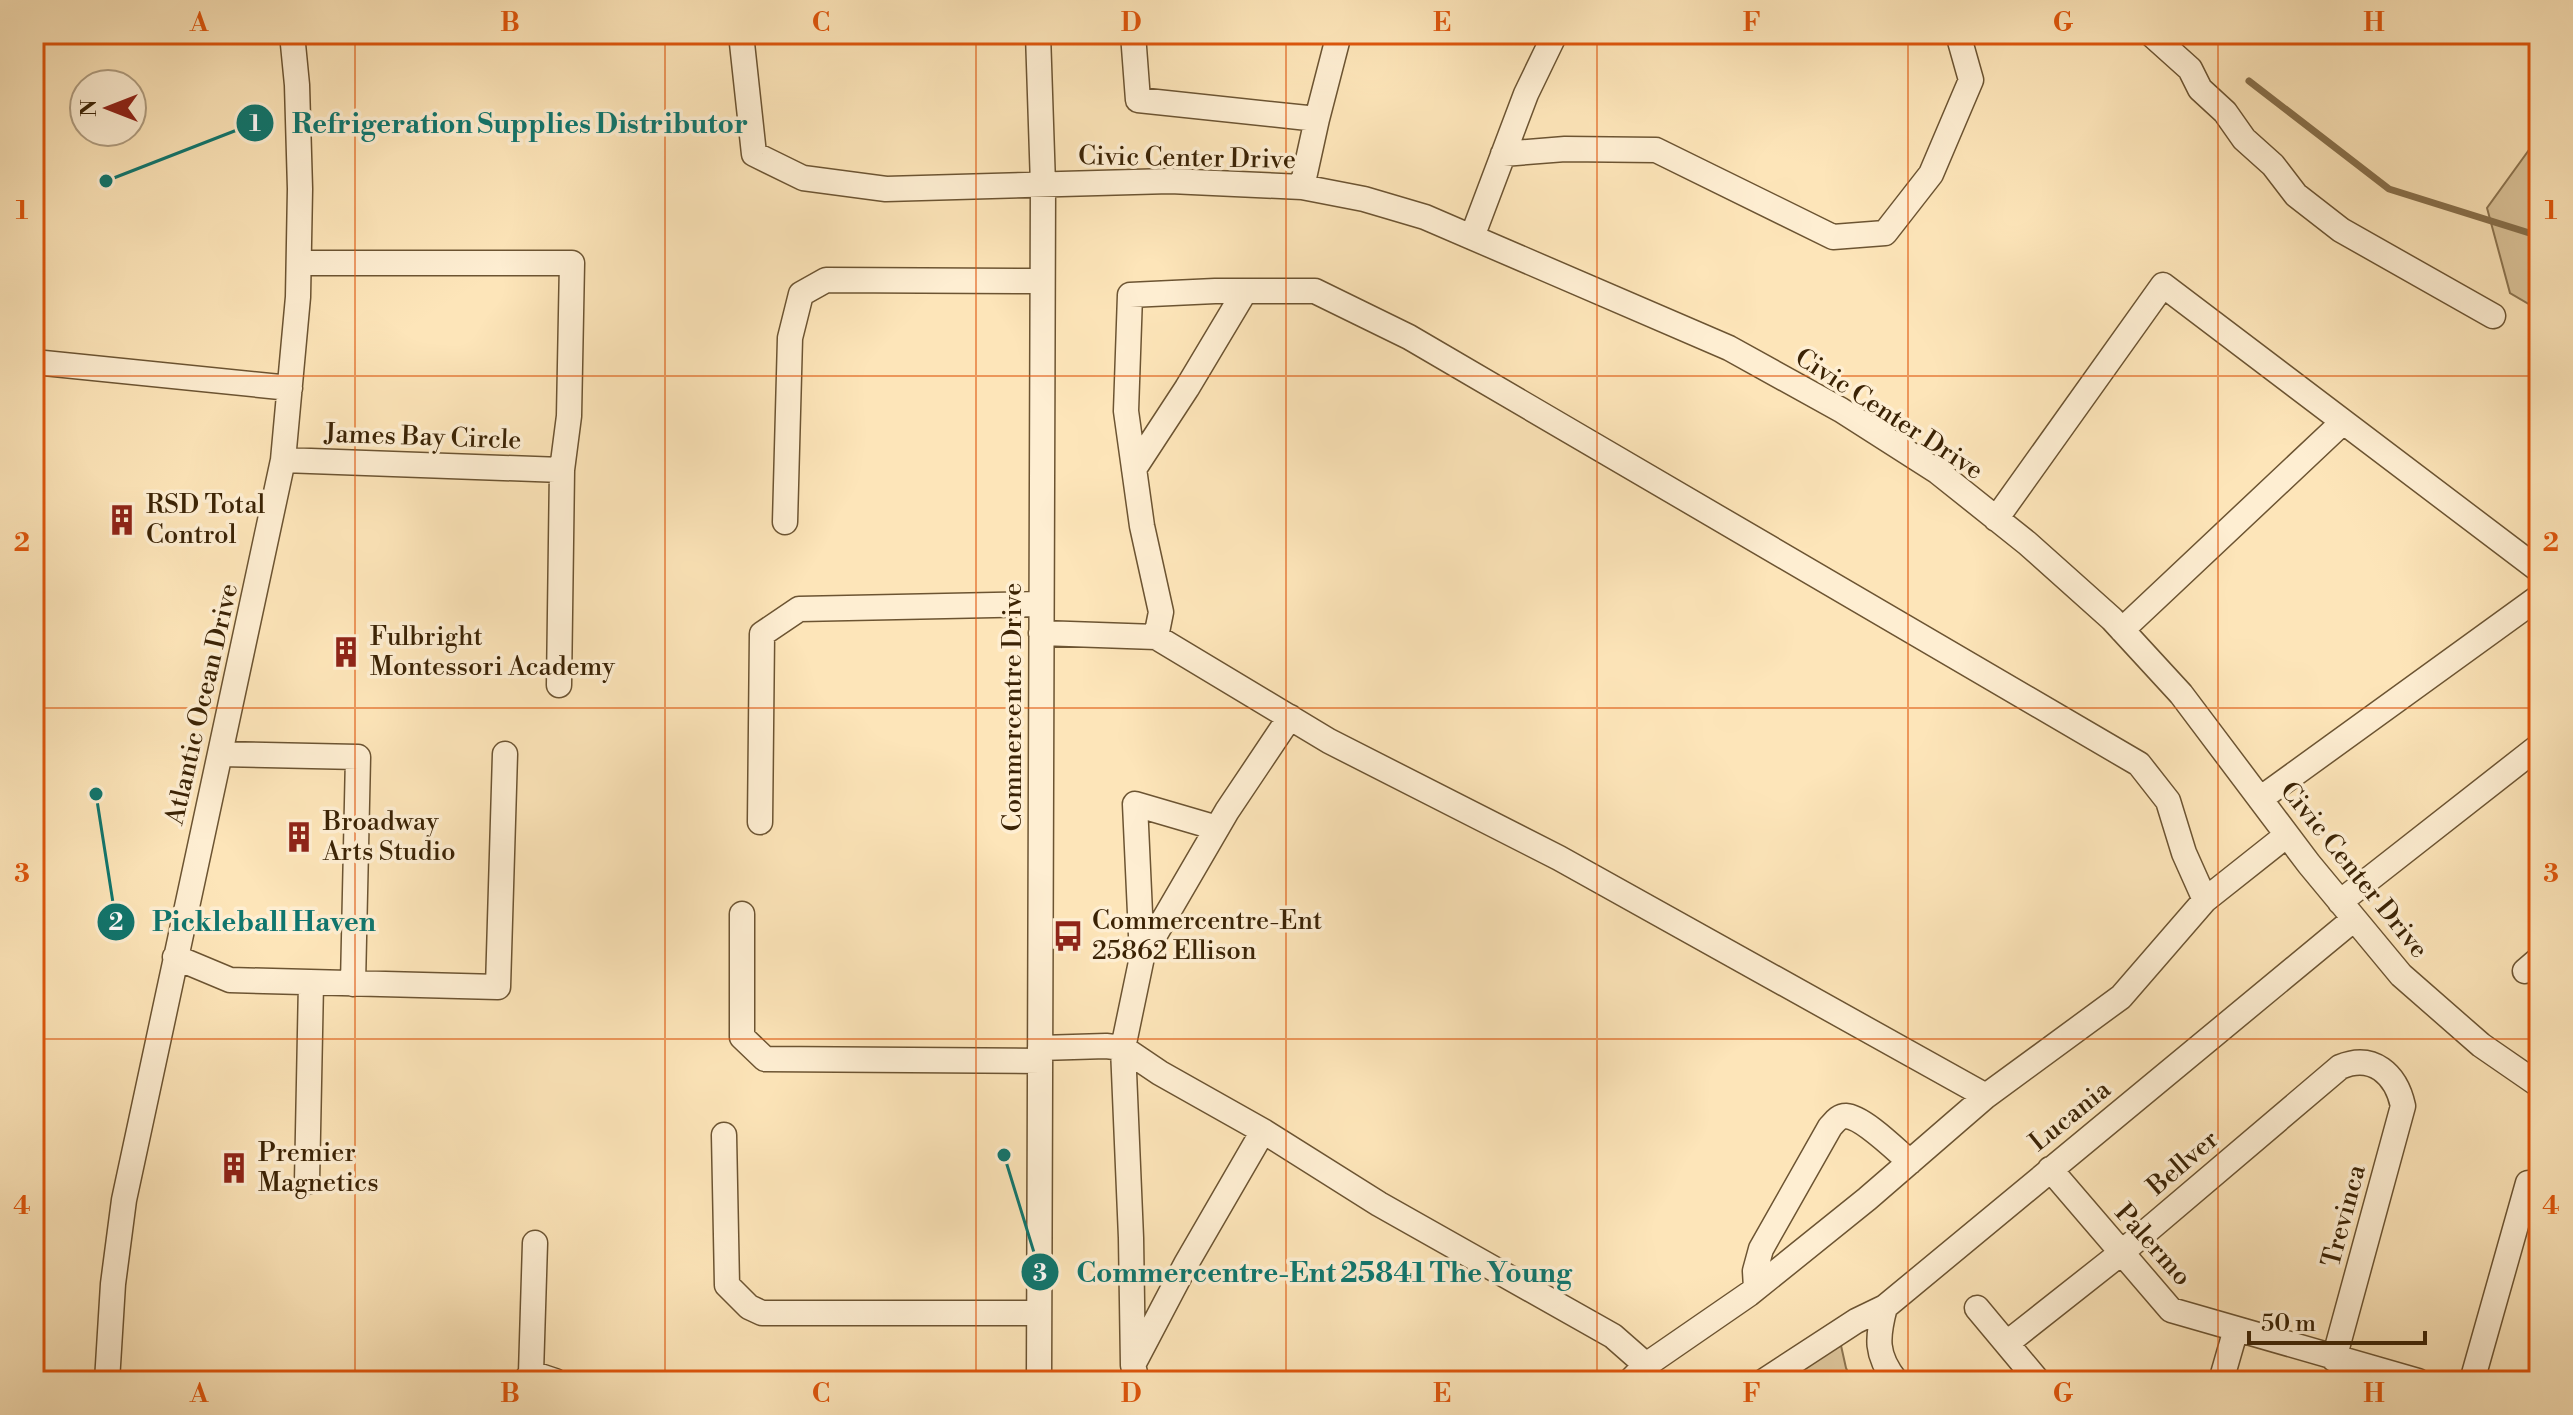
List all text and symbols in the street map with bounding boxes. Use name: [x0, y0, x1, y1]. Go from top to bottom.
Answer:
text: A: [189, 7, 209, 39]
text: B: [500, 7, 520, 39]
text: C: [812, 7, 830, 39]
text: D: [1121, 7, 1141, 39]
text: E: [1433, 7, 1451, 39]
text: F: [1743, 7, 1761, 39]
text: G: [2053, 7, 2074, 39]
text: H: [2363, 7, 2385, 39]
north arrow: [68, 68, 148, 148]
callout: Refrigeration Supplies Distributor: [235, 97, 764, 149]
text: N: [76, 99, 103, 117]
text: Refrigeration Supplies Distributor: [292, 107, 748, 142]
text: 1: [249, 109, 261, 139]
street label: Civic Center Drive: [1078, 140, 1296, 176]
text: 1: [16, 195, 29, 227]
text: 1: [2545, 195, 2558, 227]
street label: Civic Center Drive: [1789, 341, 1989, 487]
street label: James Bay Circle: [323, 418, 522, 456]
place label: RSD Total Control: [146, 489, 266, 551]
building icon: RSD Total Control: [105, 503, 139, 537]
text: 2: [14, 527, 30, 559]
text: 2: [2543, 527, 2559, 559]
street label: Atlantic Ocean Drive: [158, 580, 245, 829]
street label: Commercentre Drive: [997, 583, 1029, 831]
place label: Fulbright Montessori Academy: [370, 621, 615, 683]
building icon: Fulbright Montessori Academy: [329, 635, 363, 669]
street label: Civic Center Drive: [2273, 775, 2435, 965]
place label: Broadway Arts Studio: [322, 806, 456, 868]
building icon: Broadway Arts Studio: [282, 820, 316, 854]
text: 3: [14, 858, 30, 890]
text: 3: [2543, 858, 2559, 890]
callout: Pickleball Haven: [96, 896, 392, 948]
text: Pickleball Haven: [152, 905, 376, 940]
place label: Commercentre-Ent 25862 Ellison: [1092, 905, 1322, 967]
text: 2: [109, 908, 124, 938]
bus stop icon: Commercentre-Ent 25862 Ellison: [1051, 919, 1085, 953]
street label: Lucania: [2023, 1073, 2118, 1159]
street label: Bellver: [2140, 1123, 2225, 1203]
place label: Premier Magnetics: [258, 1137, 379, 1199]
building icon: Premier Magnetics: [217, 1151, 251, 1185]
street label: Trevinca: [2315, 1161, 2373, 1271]
text: 4: [13, 1190, 31, 1222]
text: 4: [2542, 1190, 2560, 1222]
street label: Palermo: [2108, 1197, 2198, 1293]
callout: Commercentre-Ent 25841 The Young: [1020, 1246, 1588, 1298]
text: Commercentre-Ent 25841 The Young: [1076, 1256, 1573, 1291]
text: 3: [1033, 1259, 1047, 1289]
scale bar: [2249, 1295, 2425, 1345]
text: 50 m: [2261, 1309, 2316, 1339]
text: A: [189, 1378, 209, 1410]
text: B: [500, 1378, 520, 1410]
text: C: [812, 1378, 830, 1410]
text: D: [1121, 1378, 1141, 1410]
text: E: [1433, 1378, 1451, 1410]
text: F: [1743, 1378, 1761, 1410]
text: G: [2053, 1378, 2074, 1410]
text: H: [2363, 1378, 2385, 1410]

